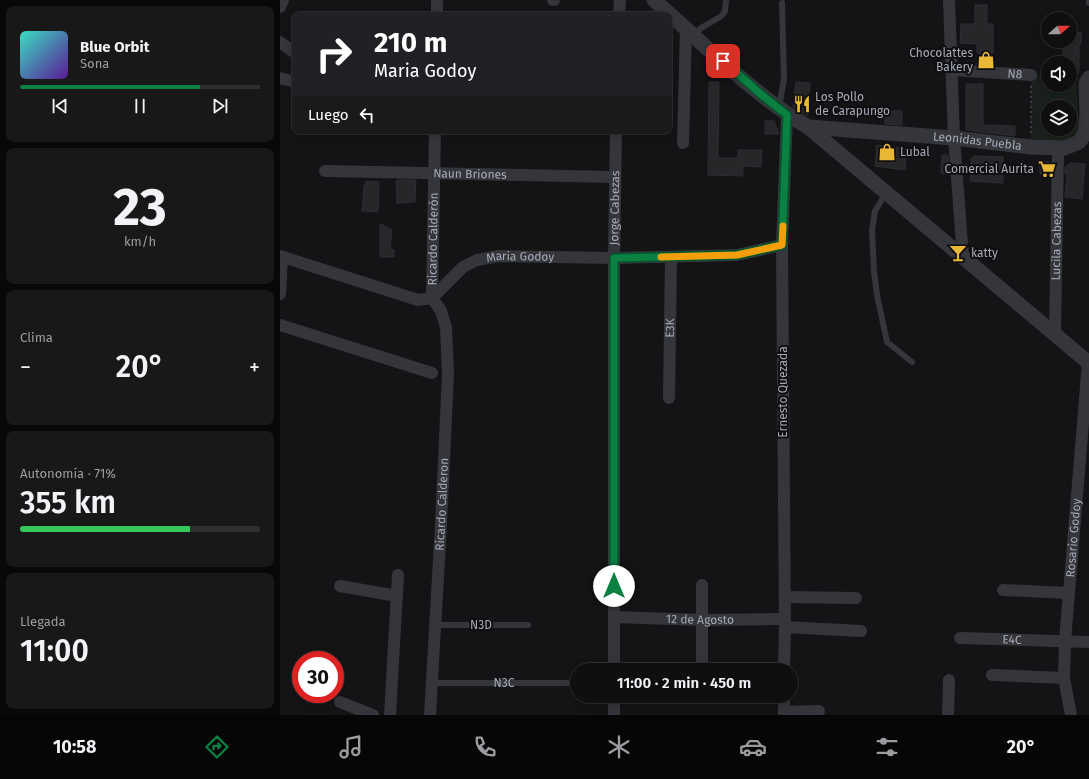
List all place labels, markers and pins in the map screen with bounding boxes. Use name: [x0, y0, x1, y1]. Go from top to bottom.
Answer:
pin: [706, 44, 740, 78]
place label: Chocolattes Bakery: [909, 46, 973, 74]
shop icon: Chocolattes Bakery: [976, 50, 996, 70]
place label: Los Pollo de Carapungo: [815, 90, 890, 118]
restaurant icon: Los Pollo de Carapungo: [792, 94, 812, 114]
shop icon: Lubal: [877, 142, 897, 162]
place label: Lubal: [900, 145, 930, 159]
supermarket icon: Comercial Aurita: [1037, 159, 1057, 179]
place label: Comercial Aurita: [945, 162, 1034, 176]
bar icon: katty: [948, 243, 968, 263]
place label: katty: [971, 246, 998, 260]

